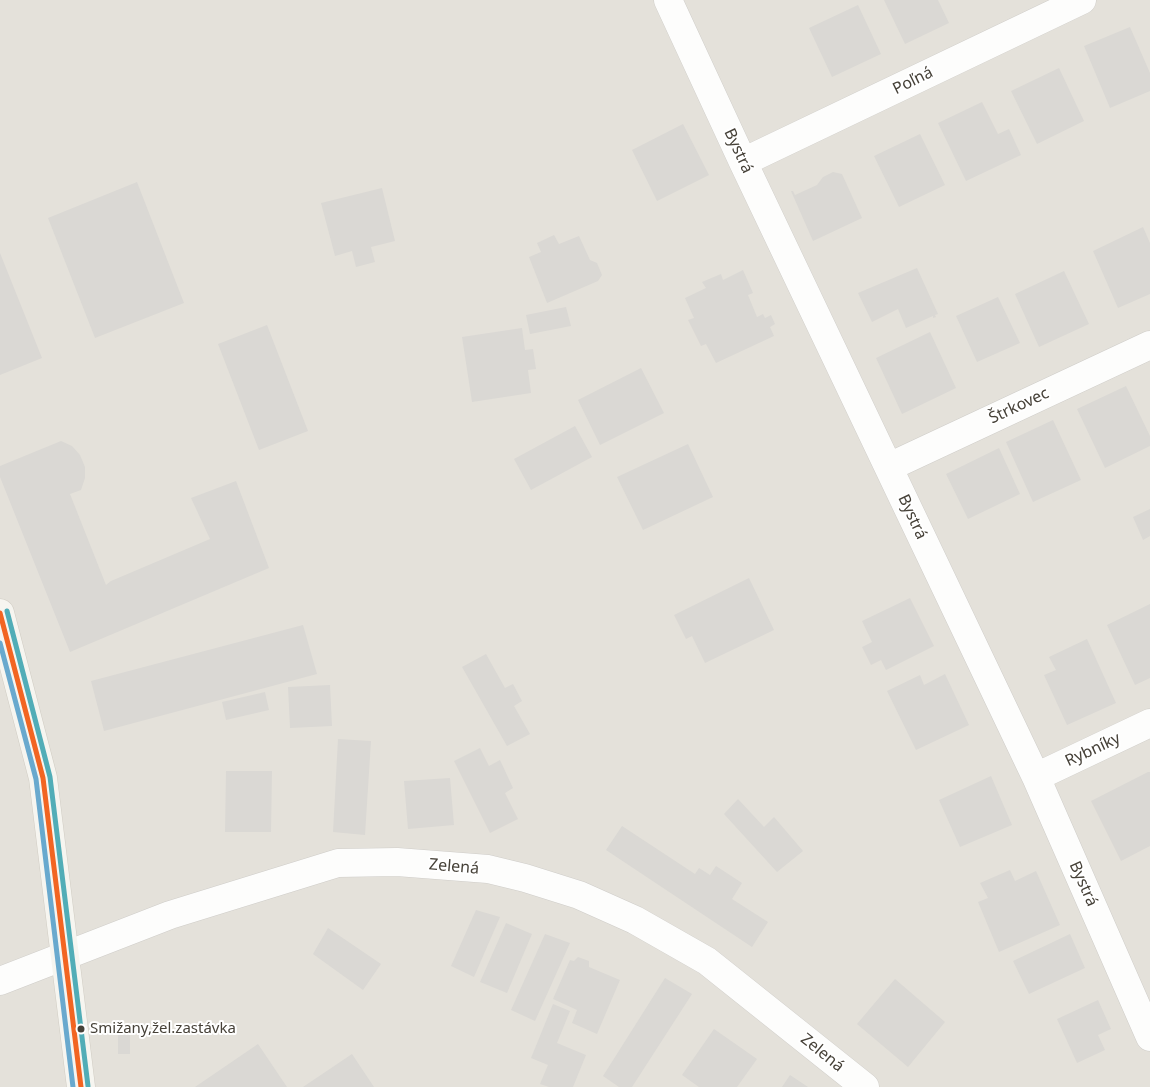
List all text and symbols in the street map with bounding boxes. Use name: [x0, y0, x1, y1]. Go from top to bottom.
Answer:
street label: Poľná: [890, 63, 936, 99]
street label: Bystrá: [719, 126, 757, 176]
street label: Štrkovec: [986, 384, 1052, 428]
street label: Bystrá: [893, 492, 931, 542]
street label: Rybníky: [1062, 729, 1124, 771]
street label: Zelená: [428, 855, 480, 879]
street label: Bystrá: [1065, 859, 1101, 909]
place label: Smižany,žel.zastávka: [90, 1020, 236, 1038]
marker: Smižany,žel.zastávka: [76, 1024, 86, 1034]
street label: Zelená: [796, 1030, 848, 1076]

